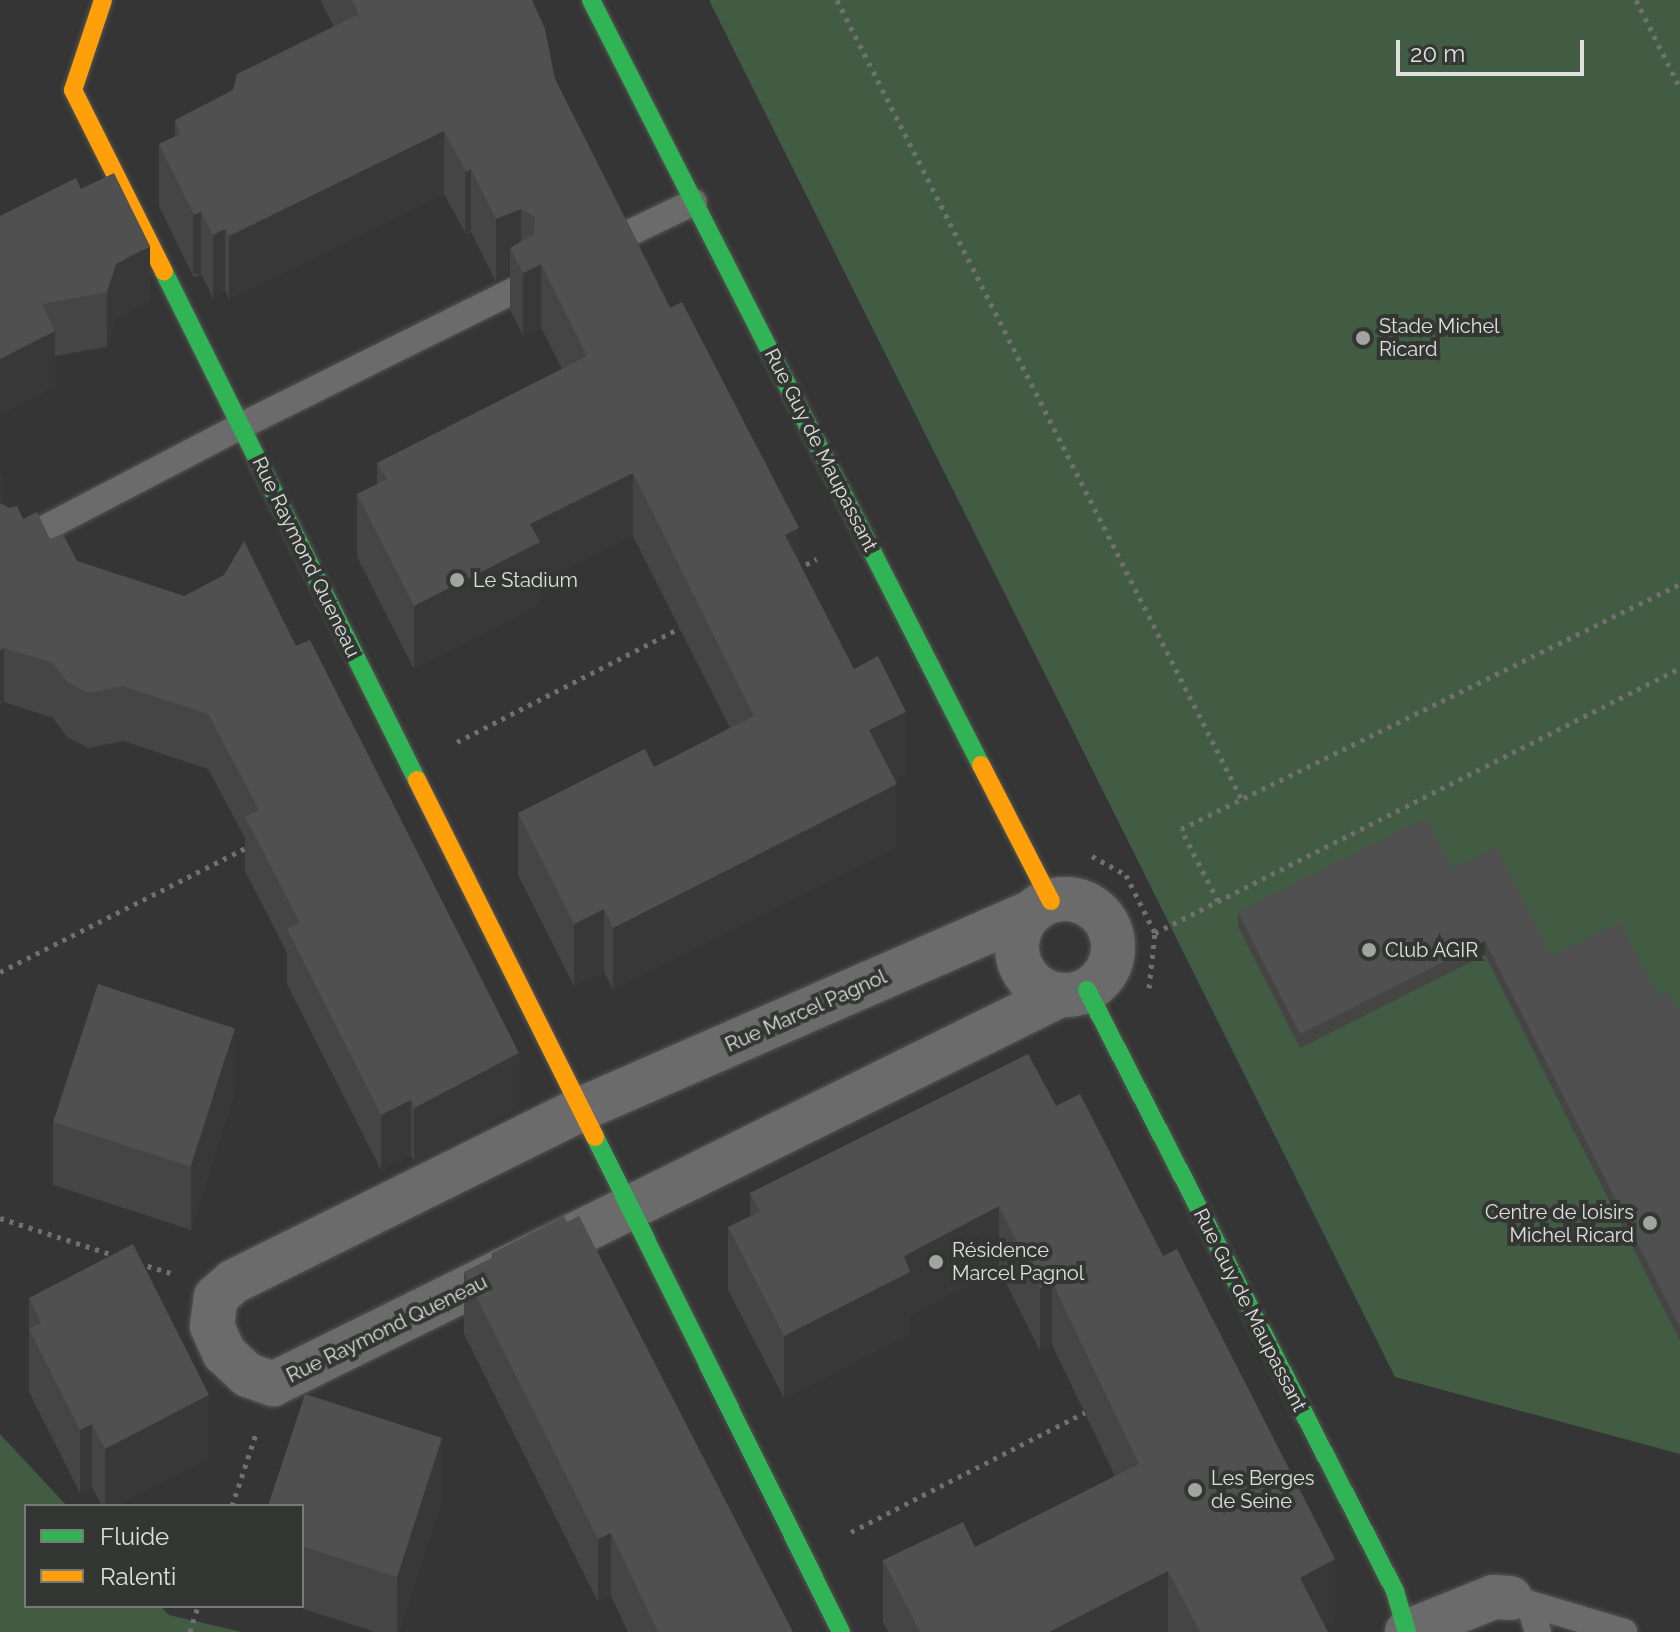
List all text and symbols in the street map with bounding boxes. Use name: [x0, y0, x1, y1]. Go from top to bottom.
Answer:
scale bar: [1400, 24, 1588, 74]
text: 20 m: [1410, 39, 1465, 68]
place label: Stade Michel Ricard: [1379, 314, 1500, 361]
marker: Stade Michel Ricard: [1354, 329, 1372, 347]
street label: Rue Guy de Maupassant: [759, 344, 883, 556]
street label: Rue Raymond Queneau: [247, 453, 365, 661]
place label: Le Stadium: [473, 568, 578, 592]
marker: Le Stadium: [448, 571, 466, 589]
place label: Club AGIR: [1385, 938, 1479, 962]
marker: Club AGIR: [1360, 941, 1378, 959]
street label: Rue Marcel Pagnol: [721, 965, 891, 1057]
place label: Centre de loisirs Michel Ricard: [1485, 1200, 1634, 1247]
street label: Rue Guy de Maupassant: [1188, 1204, 1312, 1416]
marker: Centre de loisirs Michel Ricard: [1641, 1214, 1659, 1232]
place label: Résidence Marcel Pagnol: [952, 1238, 1085, 1285]
marker: Résidence Marcel Pagnol: [927, 1253, 945, 1271]
street label: Rue Raymond Queneau: [283, 1270, 491, 1388]
place label: Les Berges de Seine: [1211, 1466, 1314, 1513]
marker: Les Berges de Seine: [1186, 1481, 1204, 1499]
legend: [24, 1504, 304, 1608]
text: Fluide: [100, 1522, 169, 1551]
text: Ralenti: [100, 1562, 176, 1591]

